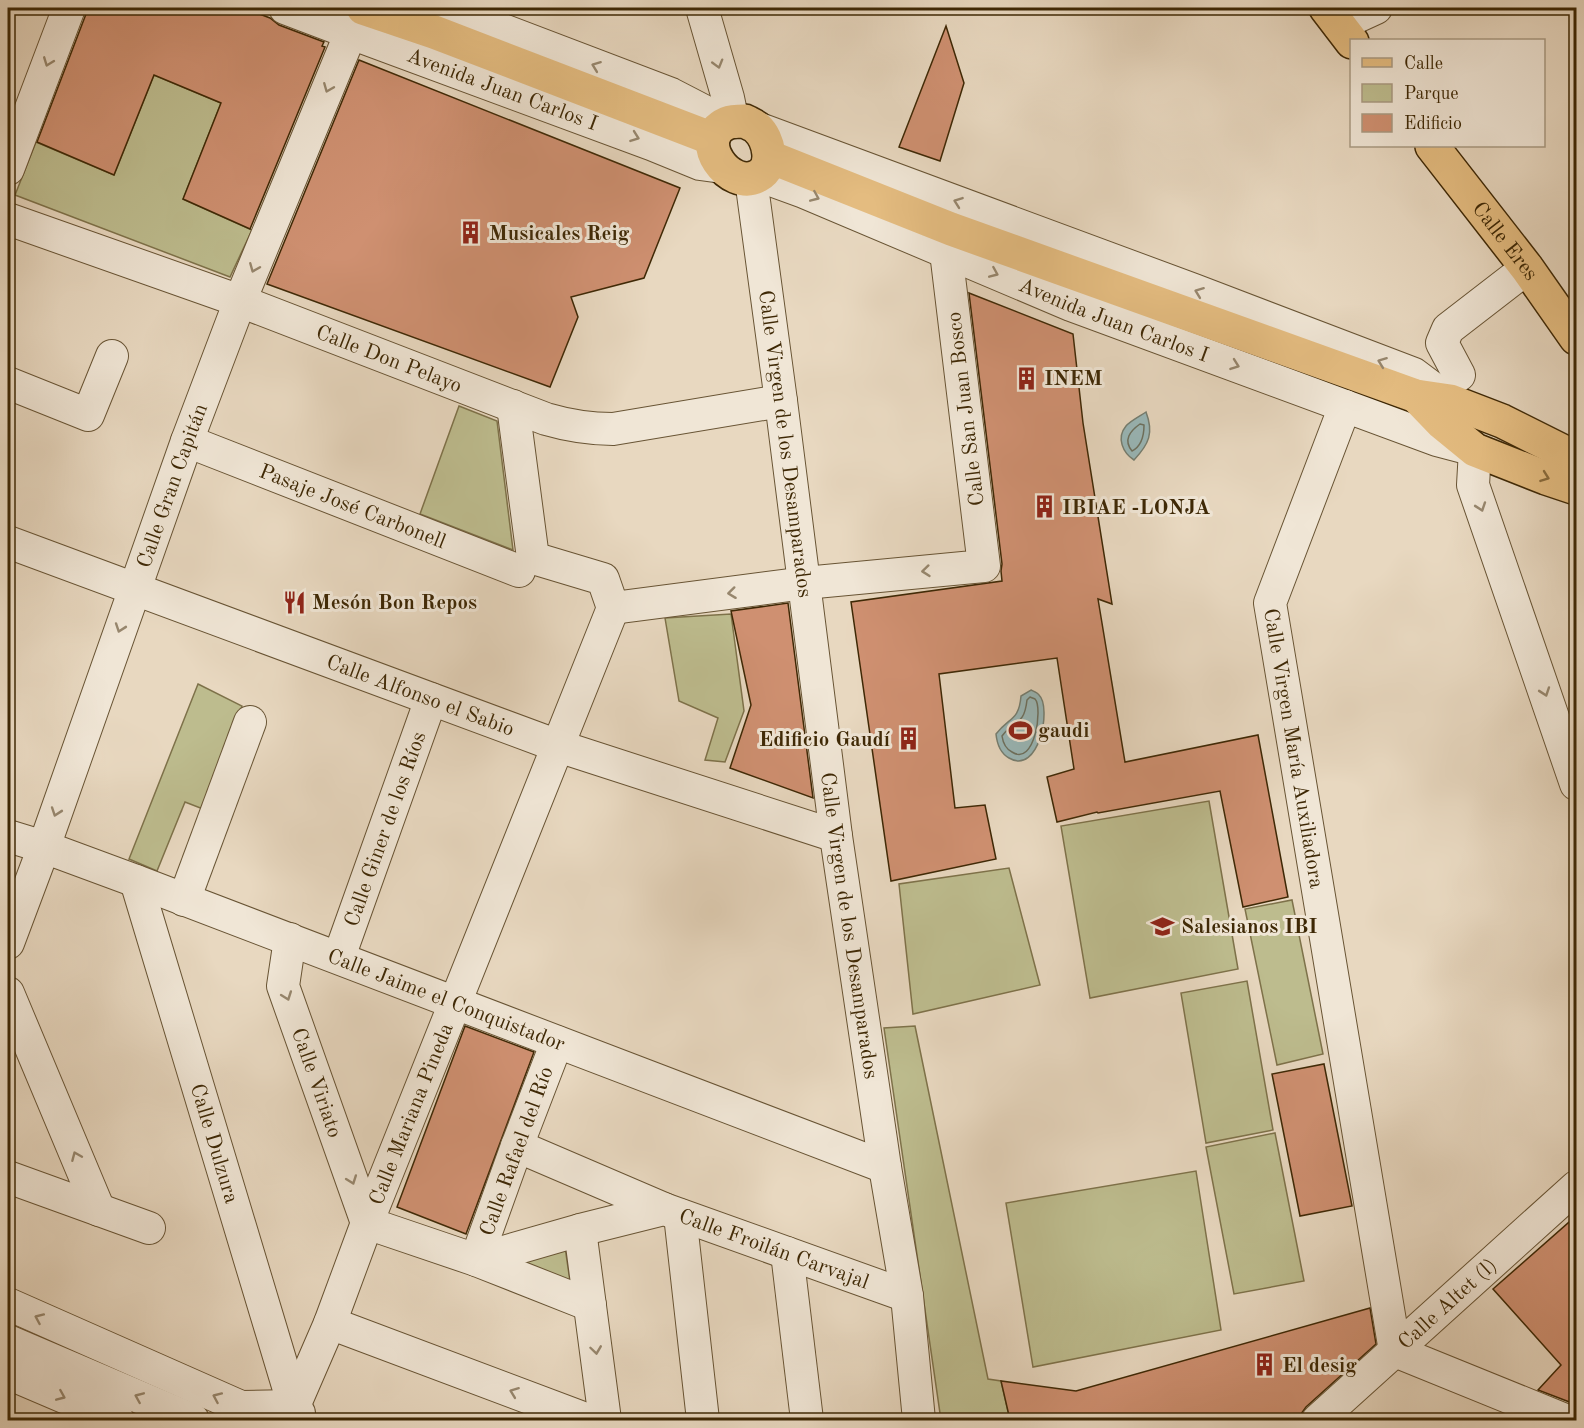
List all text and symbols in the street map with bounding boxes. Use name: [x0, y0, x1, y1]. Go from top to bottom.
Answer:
legend: [1350, 39, 1545, 147]
street label: Avenida Juan Carlos I: [404, 46, 600, 135]
text: Calle: [1404, 55, 1443, 73]
one-way arrow: [43, 56, 55, 67]
one-way arrow: [711, 58, 723, 69]
one-way arrow: [591, 61, 602, 73]
one-way arrow: [323, 81, 335, 92]
text: Parque: [1404, 85, 1459, 103]
text: Edificio: [1404, 115, 1462, 133]
one-way arrow: [629, 130, 640, 143]
one-way arrow: [808, 190, 819, 202]
one-way arrow: [953, 197, 964, 209]
street label: Calle Eres: [1468, 198, 1541, 285]
building icon: Musicales Reig: [458, 220, 484, 246]
place label: Musicales Reig: [489, 224, 630, 245]
one-way arrow: [249, 261, 261, 272]
one-way arrow: [988, 265, 999, 277]
street label: Avenida Juan Carlos I: [1015, 275, 1211, 367]
one-way arrow: [1195, 287, 1206, 299]
street label: Calle Virgen de los Desamparados: [754, 289, 815, 599]
street label: Calle San Juan Bosco: [944, 310, 989, 507]
street label: Calle Don Pelayo: [313, 322, 465, 398]
one-way arrow: [1377, 356, 1387, 369]
one-way arrow: [1229, 358, 1240, 371]
building icon: INEM: [1013, 365, 1039, 391]
place label: INEM: [1044, 369, 1103, 390]
street label: Calle Gran Capitán: [134, 401, 212, 571]
street label: Pasaje José Carbonell: [256, 461, 449, 553]
one-way arrow: [1539, 470, 1550, 483]
building icon: IBIAE -LONJA: [1031, 494, 1057, 520]
place label: IBIAE -LONJA: [1062, 498, 1211, 519]
one-way arrow: [1473, 502, 1486, 512]
one-way arrow: [921, 564, 930, 577]
one-way arrow: [728, 586, 737, 598]
restaurant icon: Mesón Bon Repos: [281, 589, 307, 615]
place label: Mesón Bon Repos: [312, 593, 477, 614]
street label: Calle Virgen María Auxiliadora: [1259, 607, 1327, 890]
one-way arrow: [115, 622, 128, 633]
street label: Calle Alfonso el Sabio: [323, 652, 517, 741]
one-way arrow: [1537, 686, 1550, 697]
sports icon: gaudi: [1007, 717, 1033, 743]
place label: gaudi: [1038, 721, 1089, 742]
building icon: Edificio Gaudí: [895, 726, 921, 752]
street label: Calle Giner de los Ríos: [342, 729, 431, 930]
place label: Edificio Gaudí: [759, 730, 890, 751]
street label: Calle Virgen de los Desamparados: [816, 771, 881, 1081]
one-way arrow: [51, 806, 64, 817]
school or university icon: Salesianos IBI: [1150, 913, 1176, 939]
place label: Salesianos IBI: [1181, 917, 1318, 938]
street label: Calle Jaime el Conquistador: [324, 946, 568, 1056]
one-way arrow: [279, 991, 292, 1001]
street label: Calle Mariana Pineda: [366, 1020, 458, 1208]
street label: Calle Viriato: [287, 1025, 345, 1141]
street label: Calle Rafael del Río: [477, 1064, 558, 1239]
street label: Calle Dulzura: [186, 1081, 241, 1206]
one-way arrow: [71, 1151, 83, 1162]
one-way arrow: [344, 1174, 357, 1185]
street label: Calle Froilán Carvajal: [676, 1206, 872, 1294]
street label: Calle Altet (l): [1395, 1255, 1501, 1354]
one-way arrow: [34, 1313, 45, 1325]
one-way arrow: [589, 1346, 601, 1355]
building icon: El desig: [1251, 1352, 1277, 1378]
place label: El desig: [1282, 1356, 1357, 1377]
one-way arrow: [509, 1387, 520, 1400]
one-way arrow: [55, 1389, 66, 1401]
one-way arrow: [213, 1392, 224, 1404]
one-way arrow: [135, 1393, 146, 1405]

